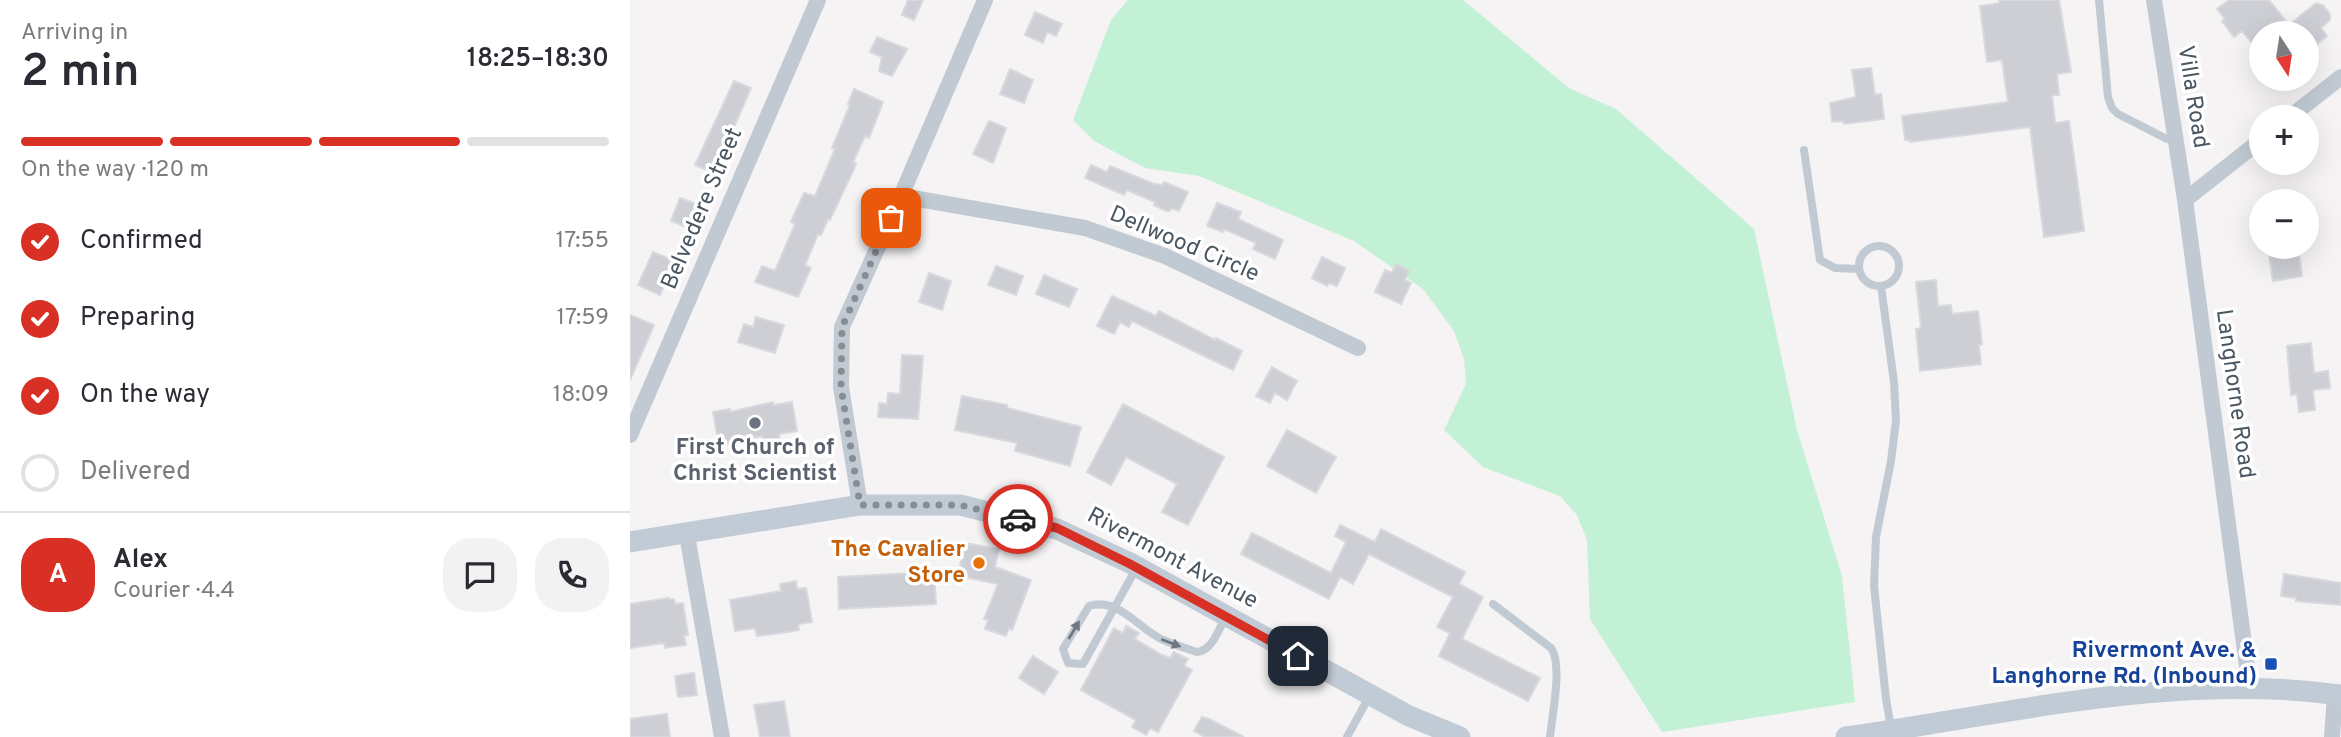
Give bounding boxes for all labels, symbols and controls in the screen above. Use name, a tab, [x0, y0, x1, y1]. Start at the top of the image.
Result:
text: Arriving in	[21, 19, 128, 48]
north arrow	[2249, 21, 2319, 91]
map controls	[2249, 21, 2319, 259]
text: 18:25–18:30	[467, 43, 609, 76]
text: 2 min	[21, 44, 140, 103]
street label: Villa Road	[2170, 44, 2214, 150]
button: +	[2249, 105, 2319, 175]
street label: Belvedere Street	[656, 124, 750, 294]
text: On the way · 120 m	[21, 156, 209, 185]
pin	[861, 188, 921, 248]
button: −	[2249, 189, 2319, 259]
icon: bag	[872, 199, 910, 237]
street label: Dellwood Circle	[1105, 200, 1263, 290]
icon: check	[21, 223, 59, 261]
text: Confirmed	[80, 225, 203, 258]
text: 17:55	[556, 227, 609, 256]
icon: check	[21, 300, 59, 338]
text: Preparing	[80, 302, 195, 335]
text: 17:59	[556, 304, 609, 333]
street label: Langhorne Road	[2208, 307, 2260, 481]
icon: check	[21, 377, 59, 415]
text: On the way	[80, 379, 210, 412]
text: 18:09	[553, 381, 609, 410]
marker: First Church of Christ Scientist	[747, 415, 763, 431]
place label: First Church of Christ Scientist	[673, 434, 837, 489]
text: Delivered	[80, 456, 191, 489]
courier	[983, 484, 1053, 554]
icon: car	[999, 500, 1037, 538]
street label: Rivermont Avenue	[1082, 502, 1262, 616]
place label: The Cavalier Store	[831, 536, 965, 591]
button: chat	[443, 538, 517, 612]
button: phone	[535, 538, 609, 612]
text: Alex	[113, 544, 168, 577]
marker: The Cavalier Store	[971, 555, 987, 571]
text: A	[49, 559, 67, 592]
text: Courier · 4.4	[113, 577, 235, 606]
one-way arrow	[1068, 620, 1081, 639]
pin	[1268, 626, 1328, 686]
icon: home	[1279, 637, 1317, 675]
place label: Rivermont Ave. & Langhorne Rd. (Inbound)	[1992, 637, 2257, 692]
one-way arrow	[1161, 638, 1182, 649]
marker: Rivermont Ave. & Langhorne Rd. (Inbound)	[2263, 656, 2279, 672]

